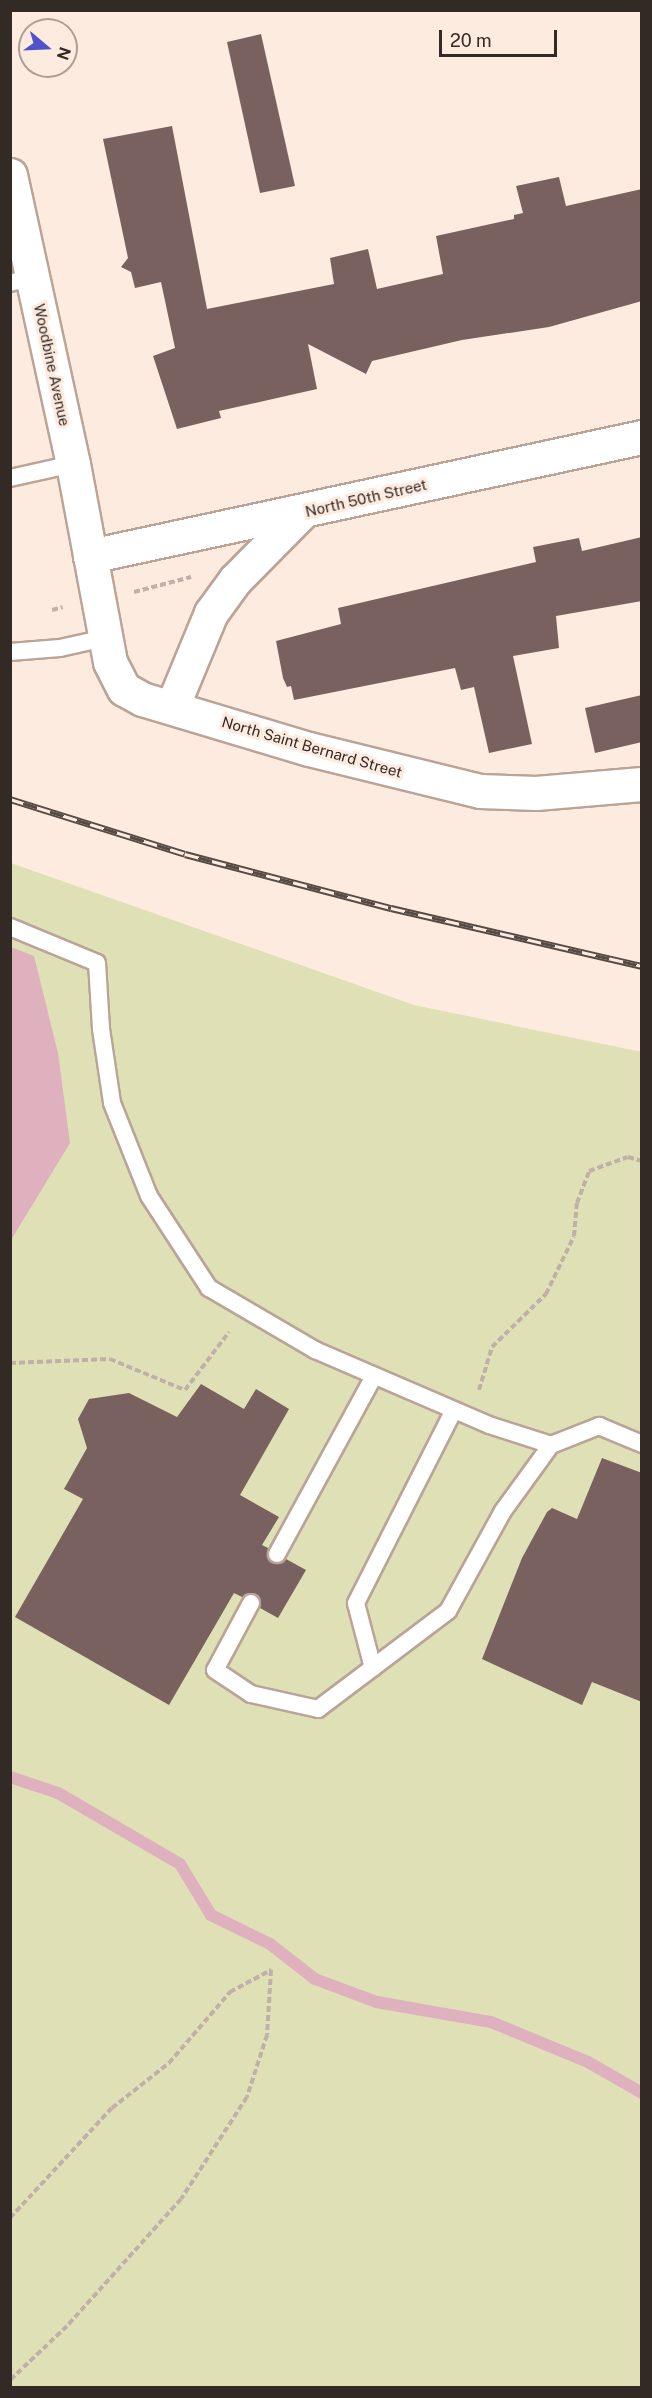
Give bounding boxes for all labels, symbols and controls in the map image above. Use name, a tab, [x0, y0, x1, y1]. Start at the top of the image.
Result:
north arrow	[18, 18, 78, 78]
scale bar	[442, 18, 560, 56]
text: 20 m	[450, 30, 492, 51]
text: N	[53, 44, 75, 62]
street label: Woodbine Avenue	[30, 302, 74, 428]
street label: North 50th Street	[303, 475, 429, 521]
street label: North Saint Bernard Street	[220, 713, 404, 781]

